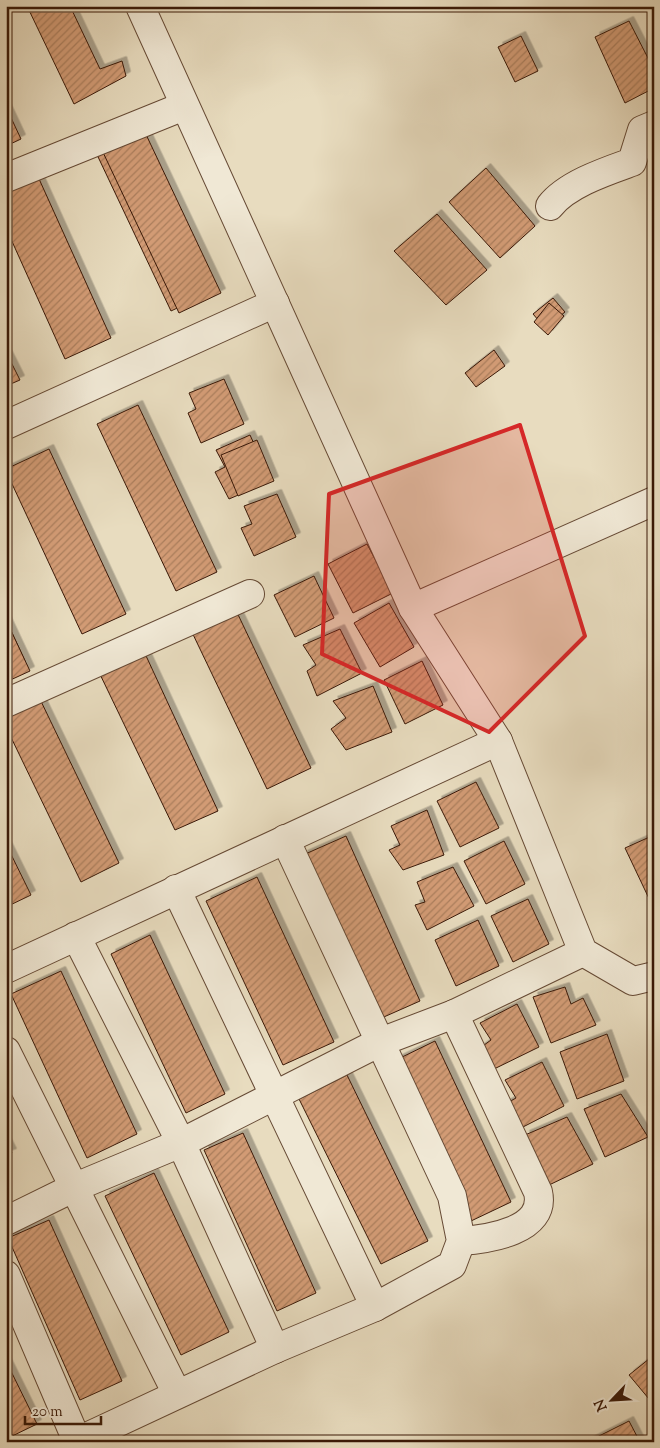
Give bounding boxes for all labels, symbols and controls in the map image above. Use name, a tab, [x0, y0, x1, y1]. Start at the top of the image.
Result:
north arrow	[588, 1376, 638, 1426]
scale bar	[25, 1393, 101, 1425]
text: N	[591, 1395, 613, 1414]
text: 20 m	[32, 1402, 63, 1423]

